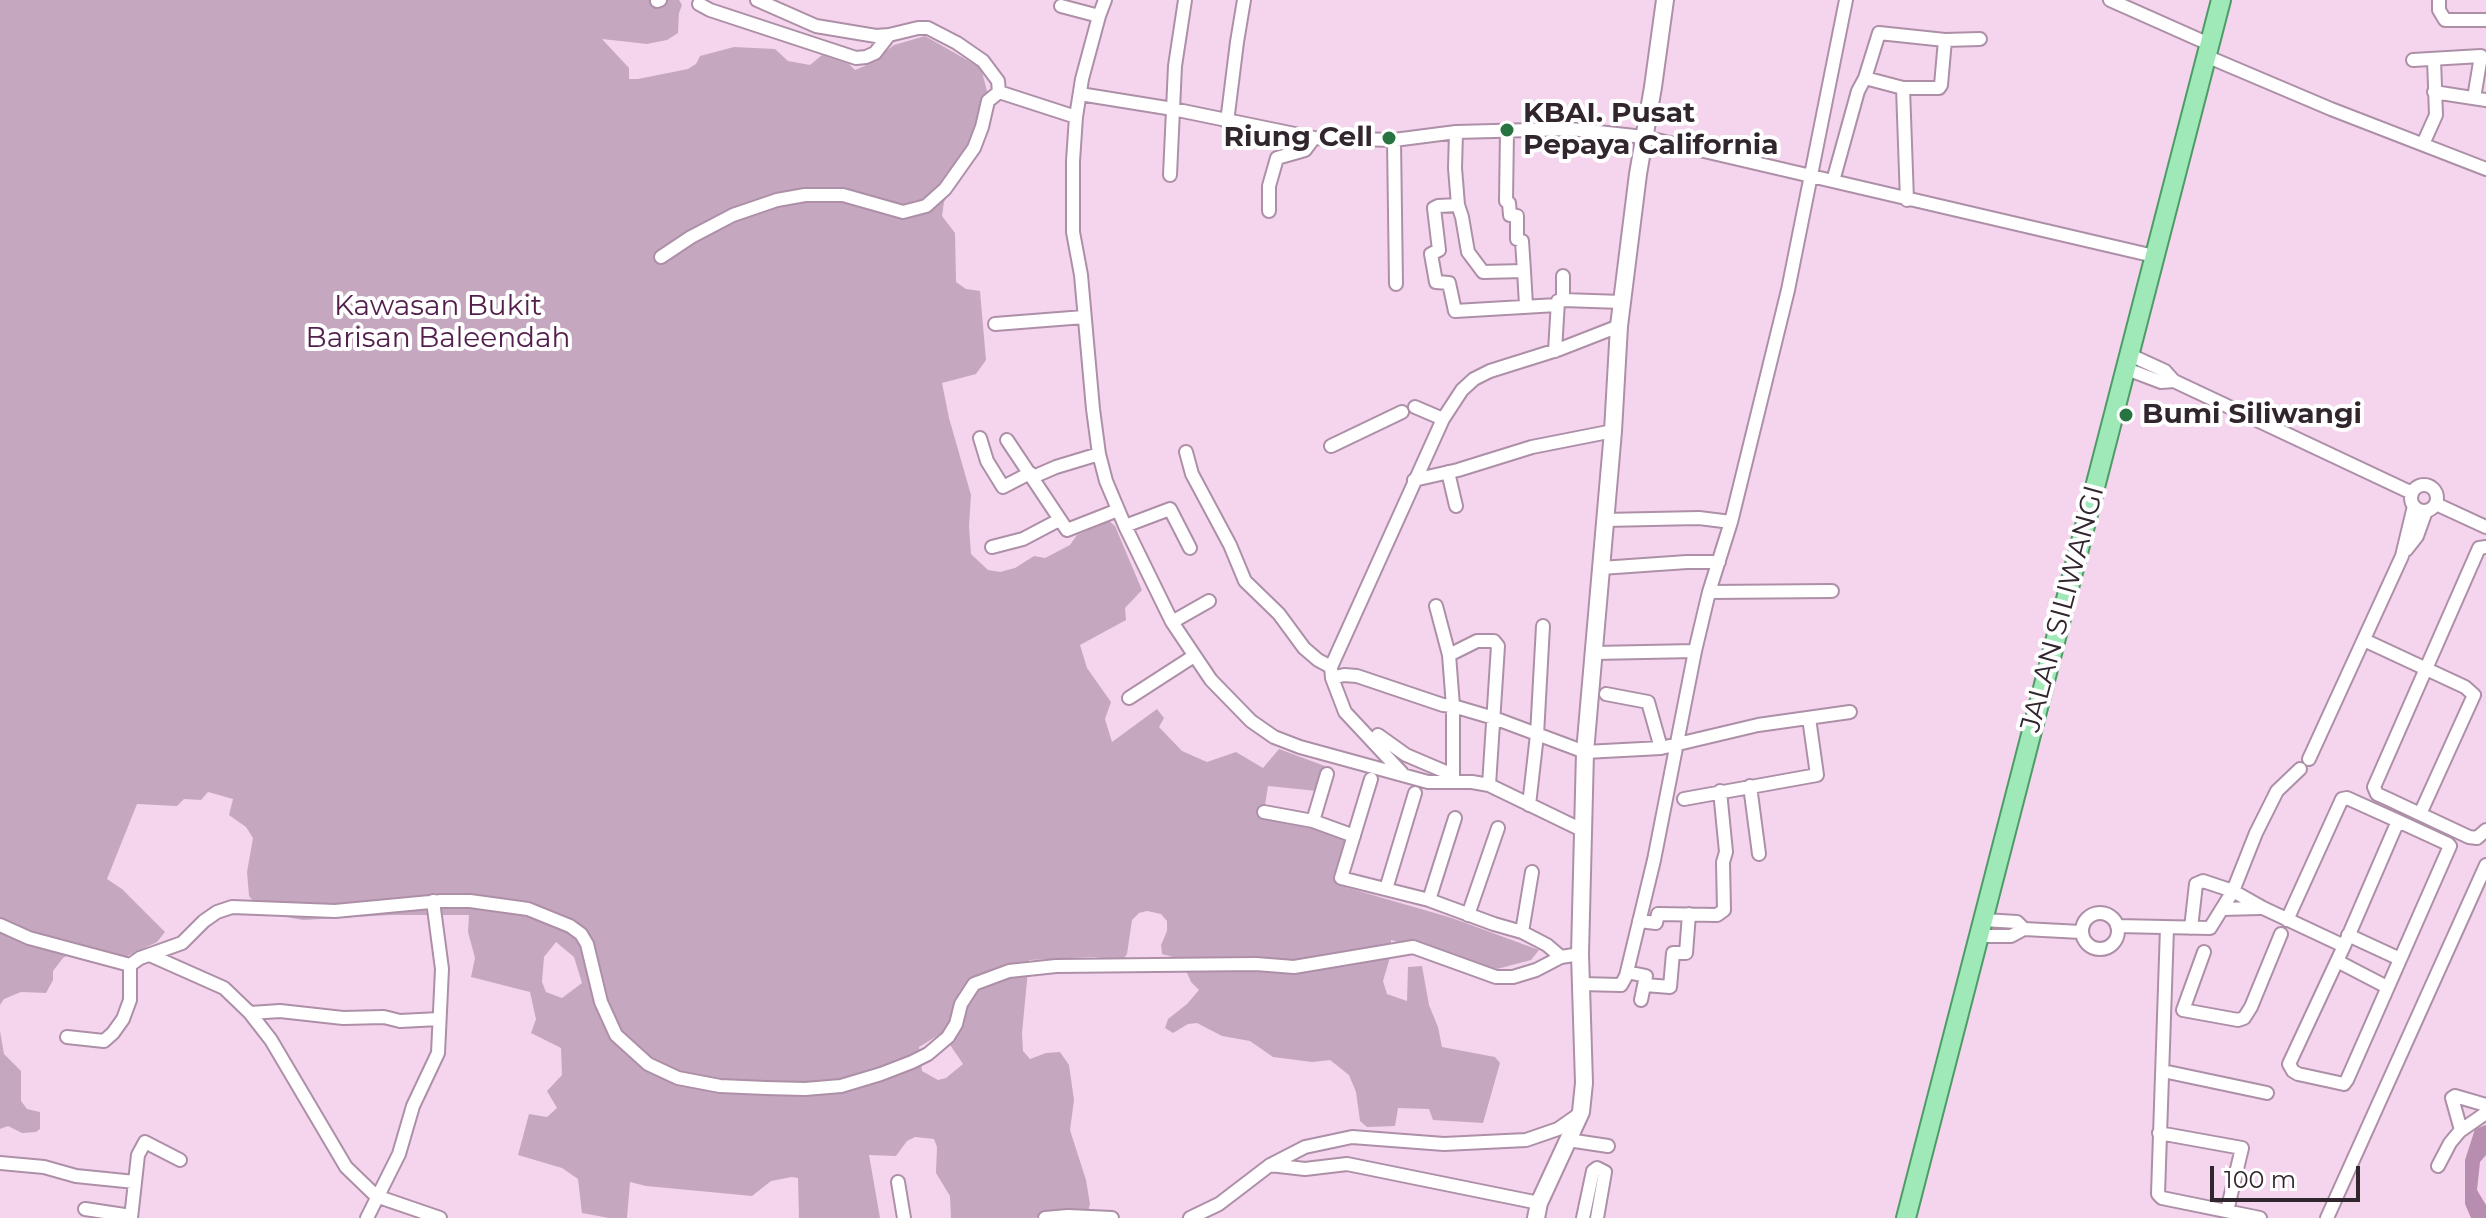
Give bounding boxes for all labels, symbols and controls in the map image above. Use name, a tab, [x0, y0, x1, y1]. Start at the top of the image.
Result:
place label: KBAI. Pusat Pepaya California	[1523, 97, 1779, 163]
place label: Riung Cell	[1223, 121, 1373, 155]
marker: KBAI. Pusat Pepaya California	[1498, 121, 1516, 139]
marker: Riung Cell	[1380, 129, 1398, 147]
park label: Kawasan Bukit Barisan Baleendah	[306, 290, 570, 356]
place label: Bumi Siliwangi	[2142, 398, 2362, 432]
marker: Bumi Siliwangi	[2117, 406, 2135, 424]
street label: JALAN SILIWANGI	[2014, 482, 2112, 736]
scale bar	[2214, 1150, 2364, 1200]
text: 100 m	[2224, 1165, 2296, 1194]

